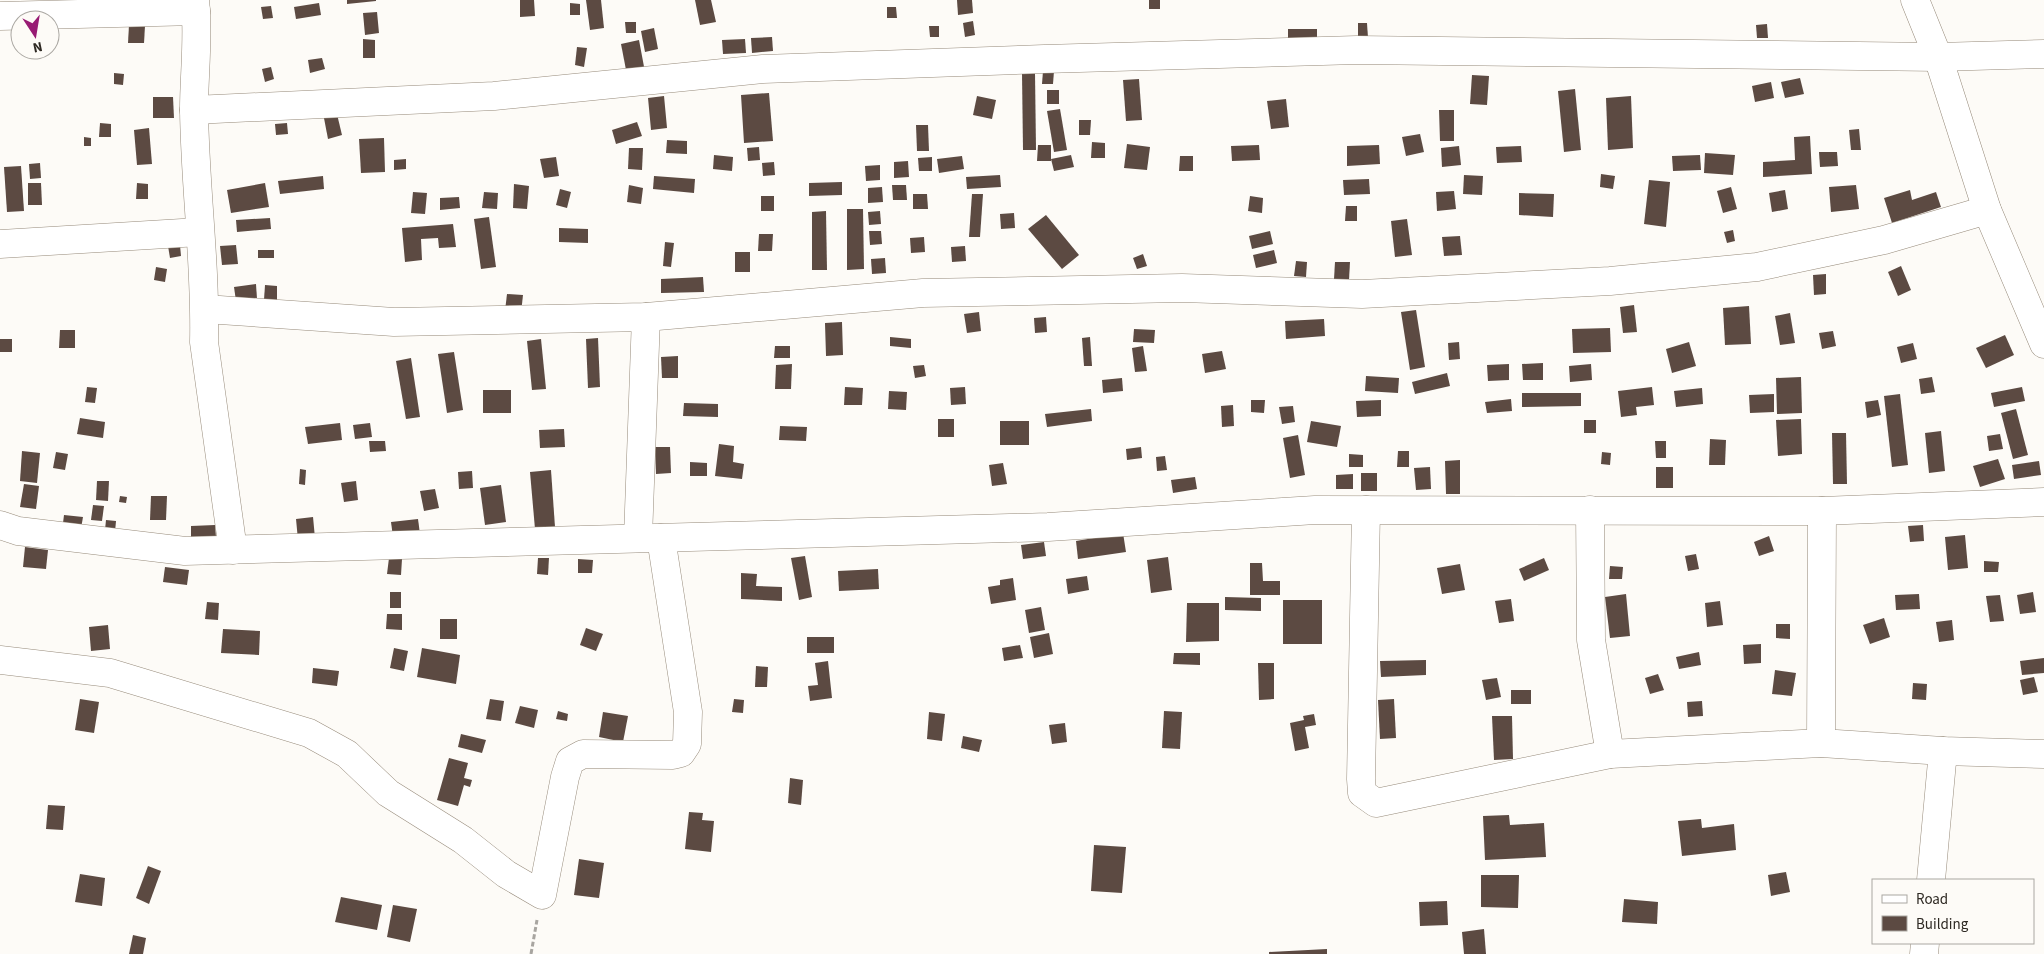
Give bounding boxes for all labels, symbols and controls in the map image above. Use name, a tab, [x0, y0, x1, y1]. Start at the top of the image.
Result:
north arrow	[10, 10, 60, 60]
text: N	[31, 36, 44, 57]
legend	[1872, 879, 2034, 944]
text: Road	[1916, 889, 1948, 910]
text: Building	[1916, 914, 1969, 935]

